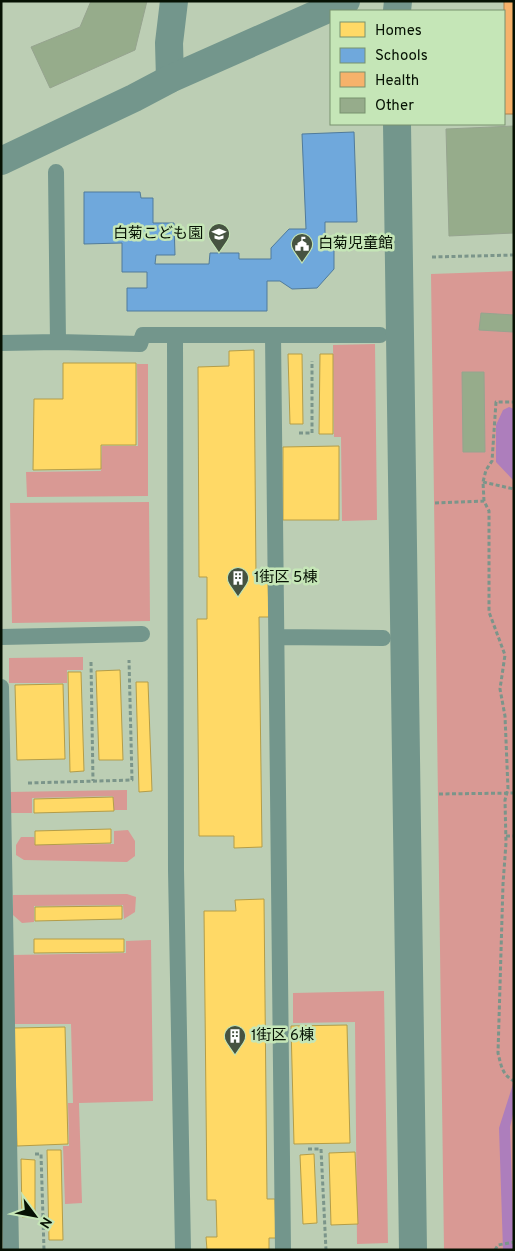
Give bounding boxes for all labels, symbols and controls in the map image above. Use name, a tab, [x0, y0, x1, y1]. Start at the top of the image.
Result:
legend	[330, 10, 505, 125]
text: Homes	[375, 22, 422, 41]
text: Schools	[375, 47, 428, 66]
text: Health	[375, 72, 419, 91]
text: Other	[375, 97, 414, 116]
school or university icon: 白菊こども園	[207, 222, 231, 253]
place label: 白菊こども園	[113, 225, 203, 244]
public building icon: 白菊児童館	[290, 232, 314, 263]
place label: 白菊児童館	[318, 235, 393, 254]
building icon: 1街区 5棟	[226, 566, 250, 597]
place label: 1街区 5棟	[254, 568, 317, 588]
building icon: 1街区 6棟	[223, 1024, 247, 1055]
place label: 1街区 6棟	[251, 1026, 314, 1046]
north arrow	[10, 1191, 60, 1241]
text: N	[35, 1213, 55, 1231]

